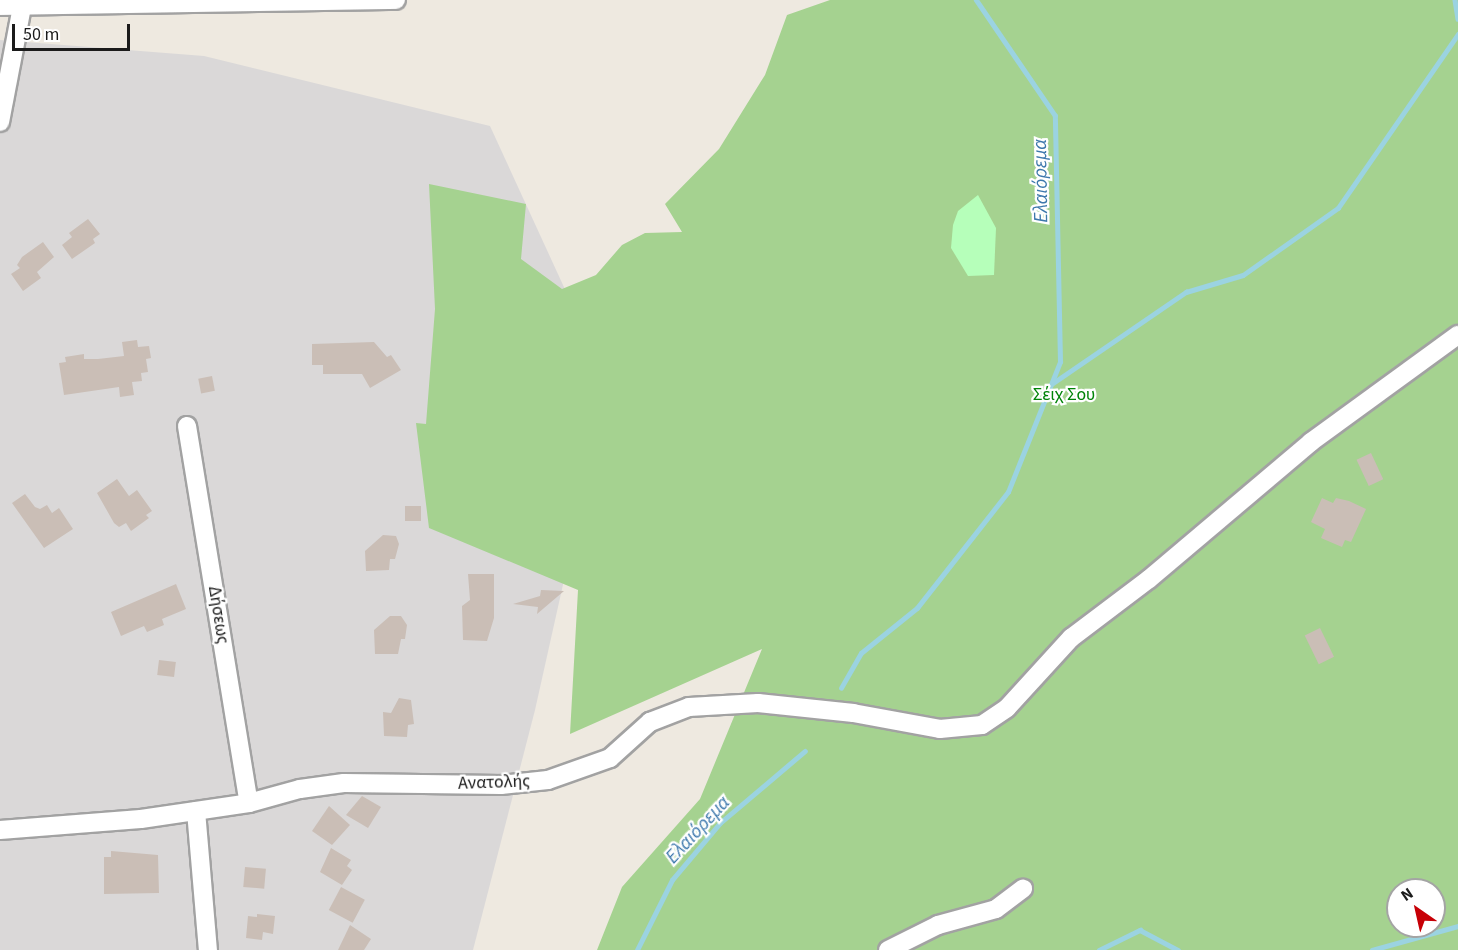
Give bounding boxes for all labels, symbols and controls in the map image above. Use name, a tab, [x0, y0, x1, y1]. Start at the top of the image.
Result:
scale bar	[15, 12, 134, 50]
text: 50 m	[23, 22, 59, 47]
water label: Ελαιόρεμα	[1028, 139, 1054, 223]
park label: Σέιχ Σου	[1033, 384, 1095, 406]
street label: Δήσεως	[203, 585, 233, 645]
street label: Ανατολής	[458, 771, 530, 795]
water label: Ελαιόρεμα	[661, 791, 735, 869]
north arrow	[1386, 878, 1446, 938]
text: N	[1396, 883, 1418, 907]

